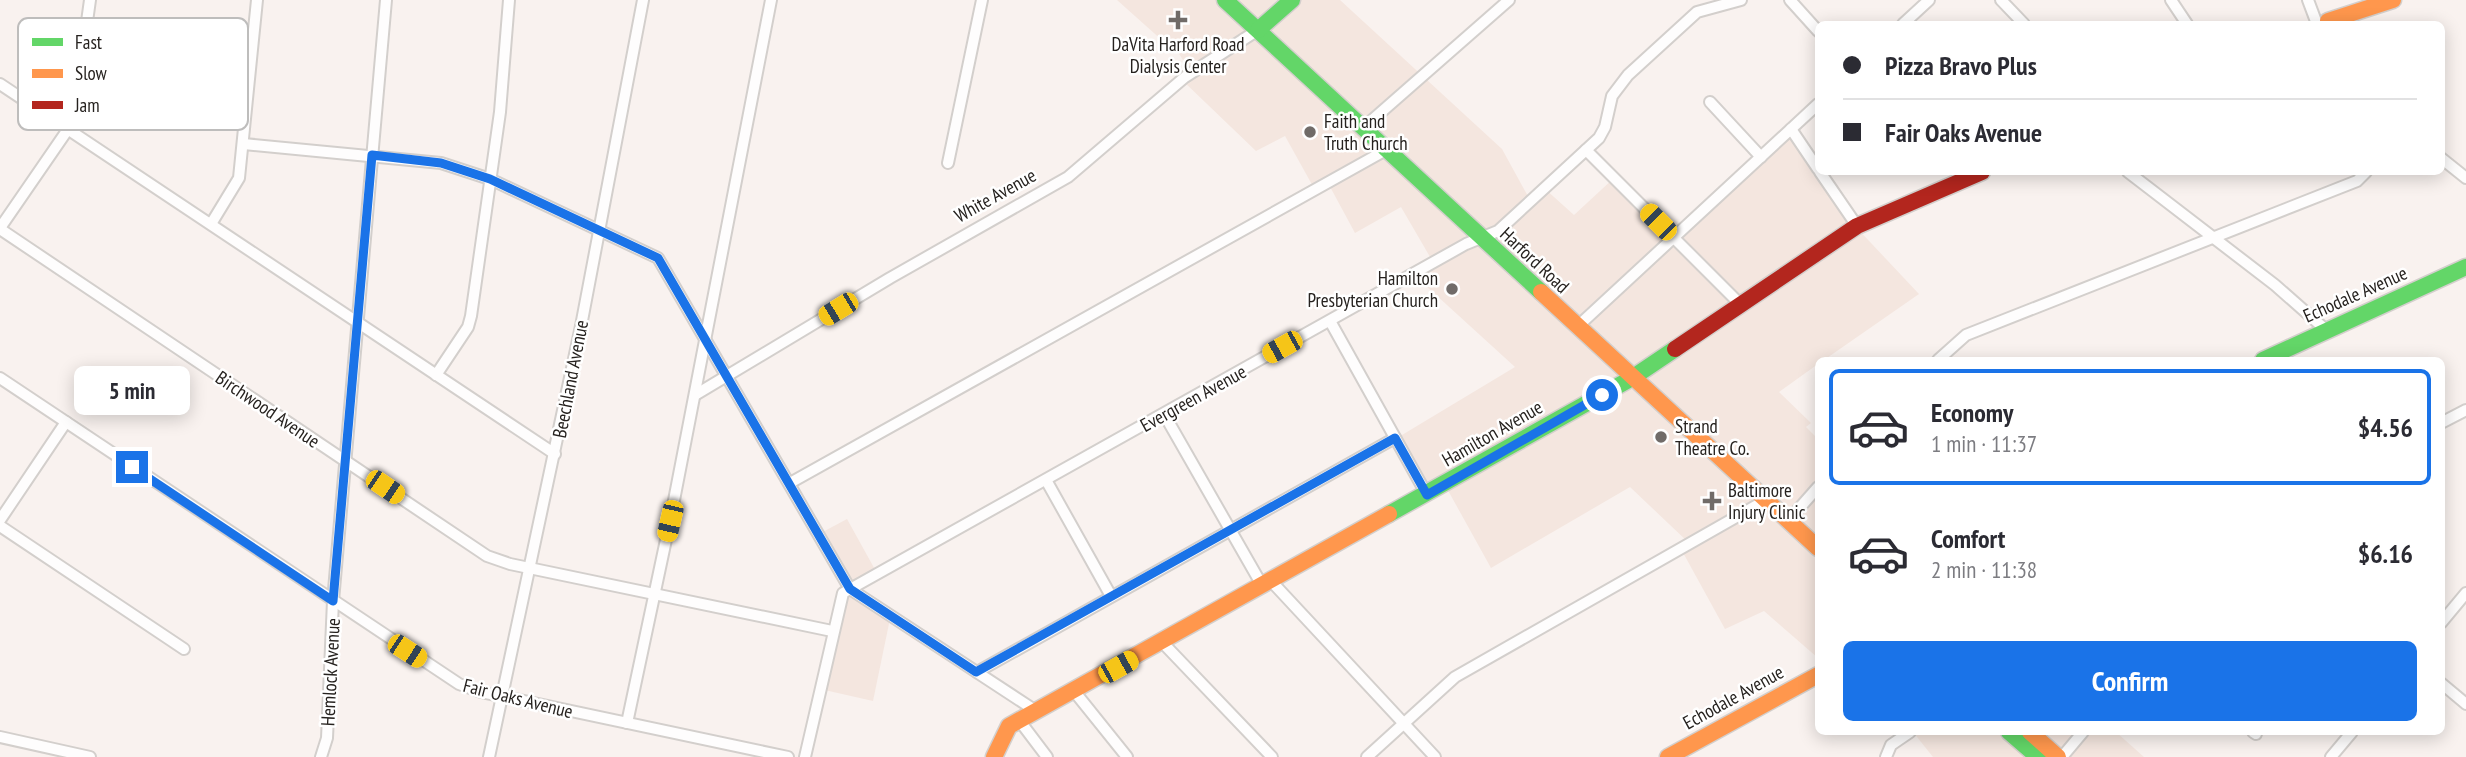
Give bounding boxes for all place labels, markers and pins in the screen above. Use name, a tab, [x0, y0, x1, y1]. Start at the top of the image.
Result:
marker: DaVita Harford Road Dialysis Center	[1168, 10, 1188, 30]
place label: DaVita Harford Road Dialysis Center	[1111, 32, 1245, 78]
place label: Faith and Truth Church	[1324, 109, 1408, 155]
marker: Faith and Truth Church	[1302, 124, 1318, 140]
place label: Hamilton Presbyterian Church	[1307, 266, 1438, 312]
marker: Hamilton Presbyterian Church	[1444, 281, 1460, 297]
place label: Strand Theatre Co.	[1675, 414, 1749, 460]
marker: Strand Theatre Co.	[1653, 429, 1669, 445]
place label: Baltimore Injury Clinic	[1728, 478, 1806, 524]
marker: Baltimore Injury Clinic	[1702, 491, 1722, 511]

